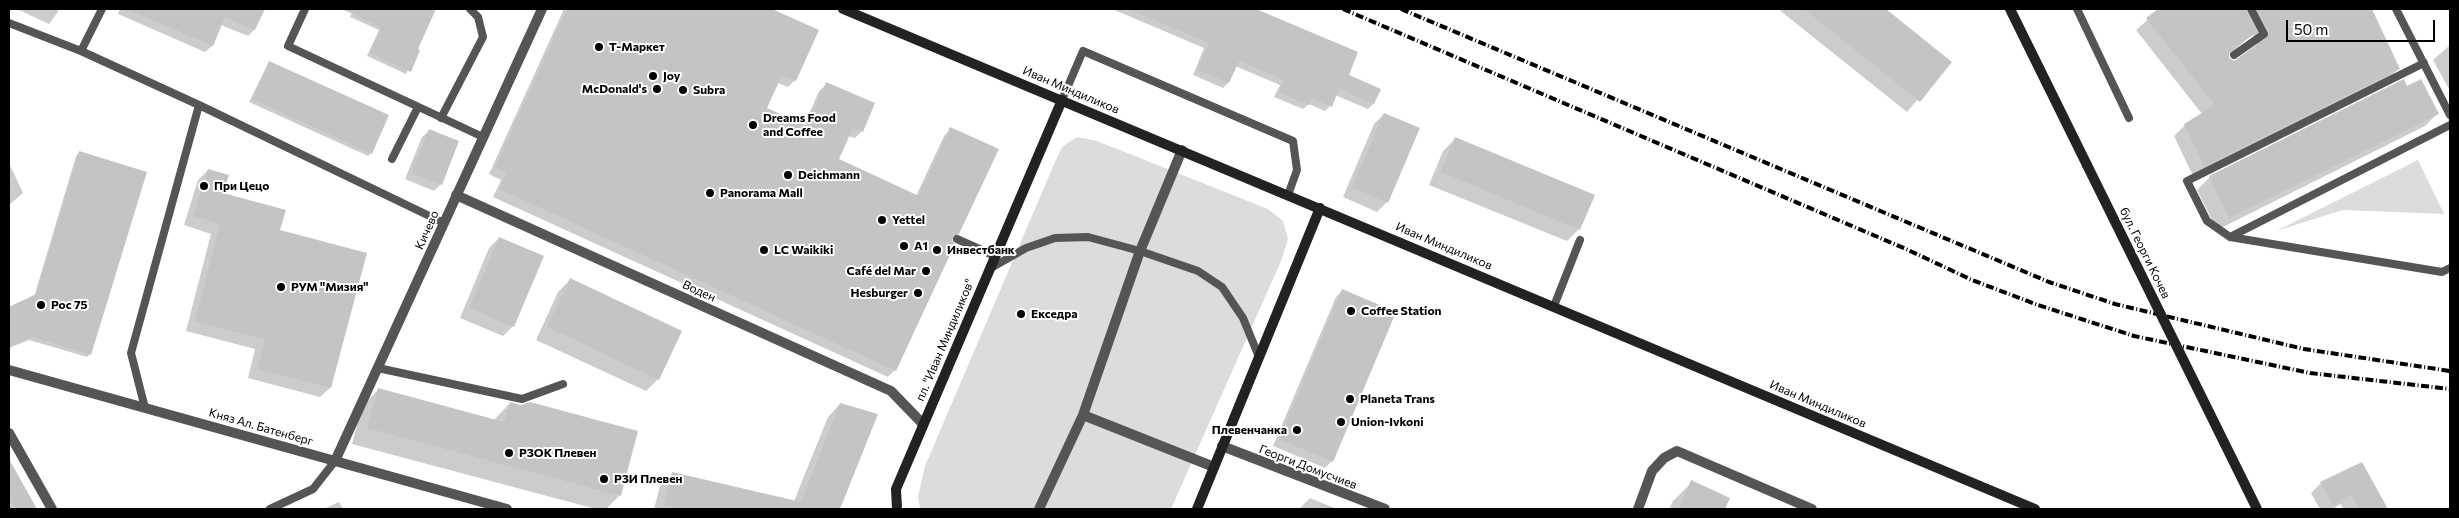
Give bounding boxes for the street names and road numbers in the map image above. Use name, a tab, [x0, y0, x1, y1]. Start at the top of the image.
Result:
street label: Иван Миндиликов	[1021, 63, 1121, 117]
street label: бул. Георги Кочев	[2117, 205, 2173, 301]
street label: Кичево	[412, 208, 442, 252]
street label: Иван Миндиликов	[1394, 219, 1494, 273]
street label: Воден	[680, 277, 718, 305]
street label: пл. "Иван Миндиликов"	[913, 277, 977, 403]
street label: Иван Миндиликов	[1768, 377, 1868, 431]
street label: Княз Ал. Батенберг	[207, 405, 315, 449]
street label: Георги Домусчиев	[1257, 442, 1359, 492]

